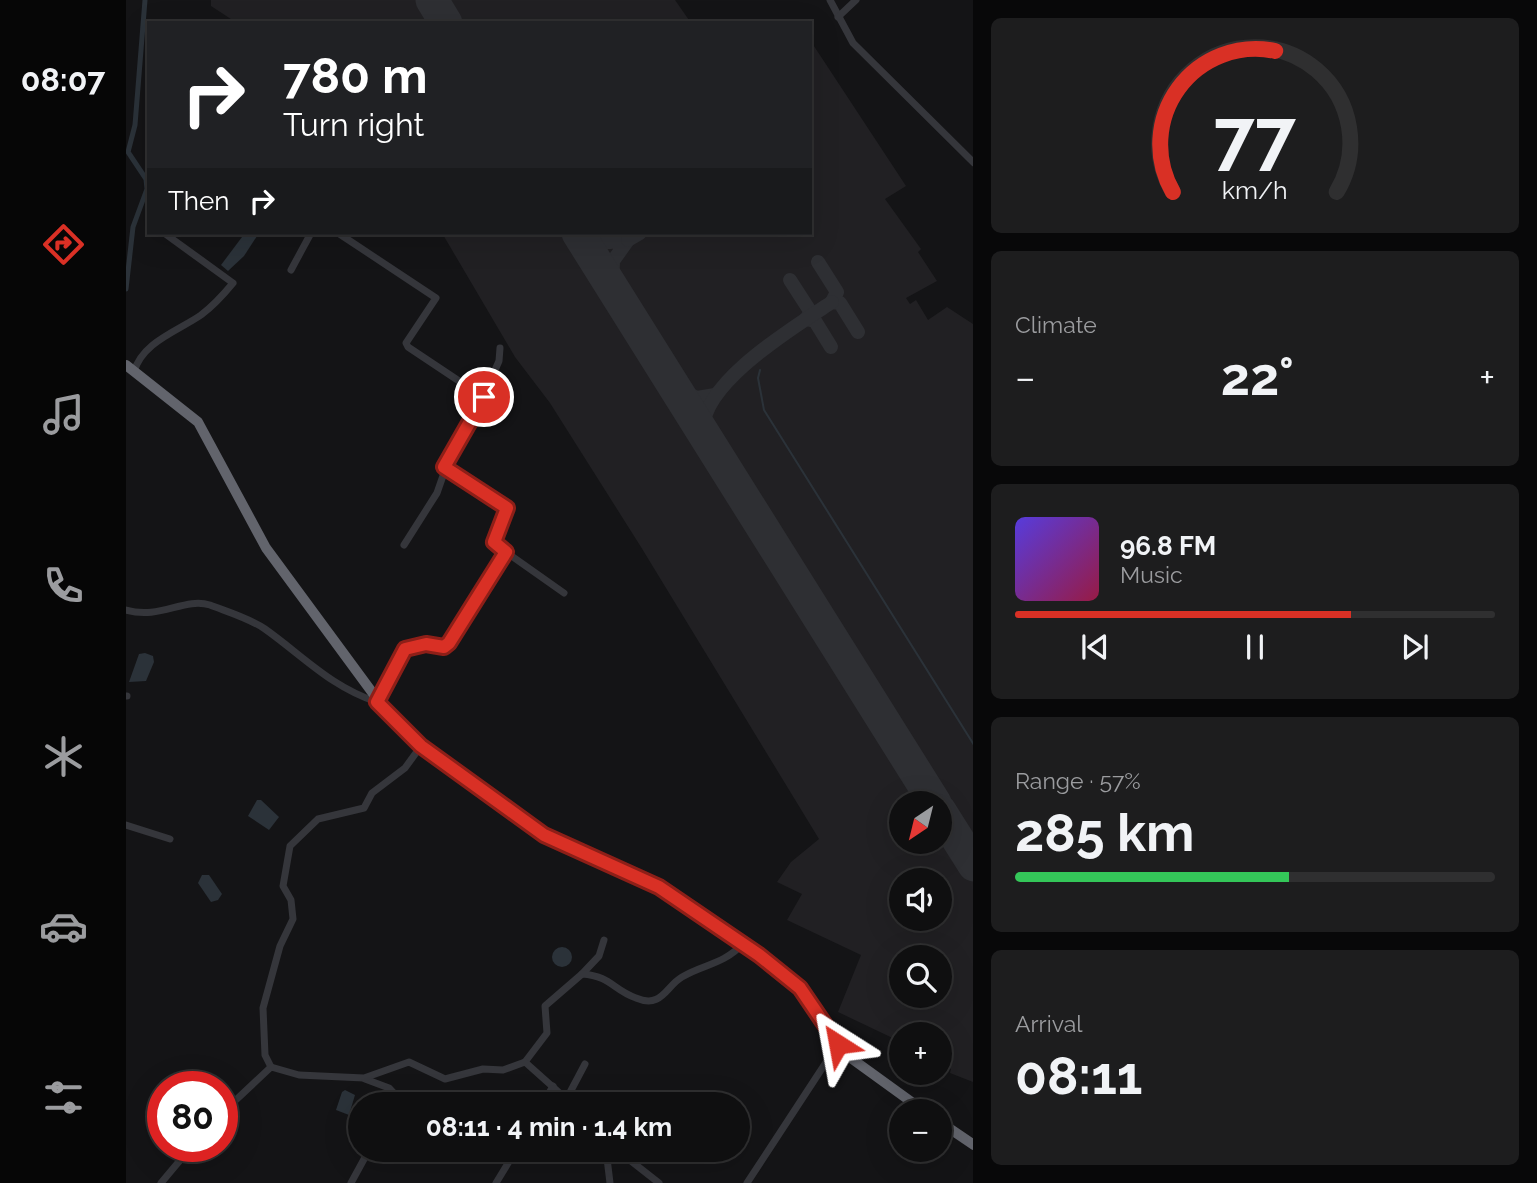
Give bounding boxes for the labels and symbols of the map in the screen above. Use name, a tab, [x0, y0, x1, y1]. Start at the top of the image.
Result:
pin	[454, 367, 514, 427]
north arrow	[889, 791, 952, 854]
position arrow	[801, 1007, 875, 1081]
speed limit sign: 80	[147, 1071, 238, 1162]

